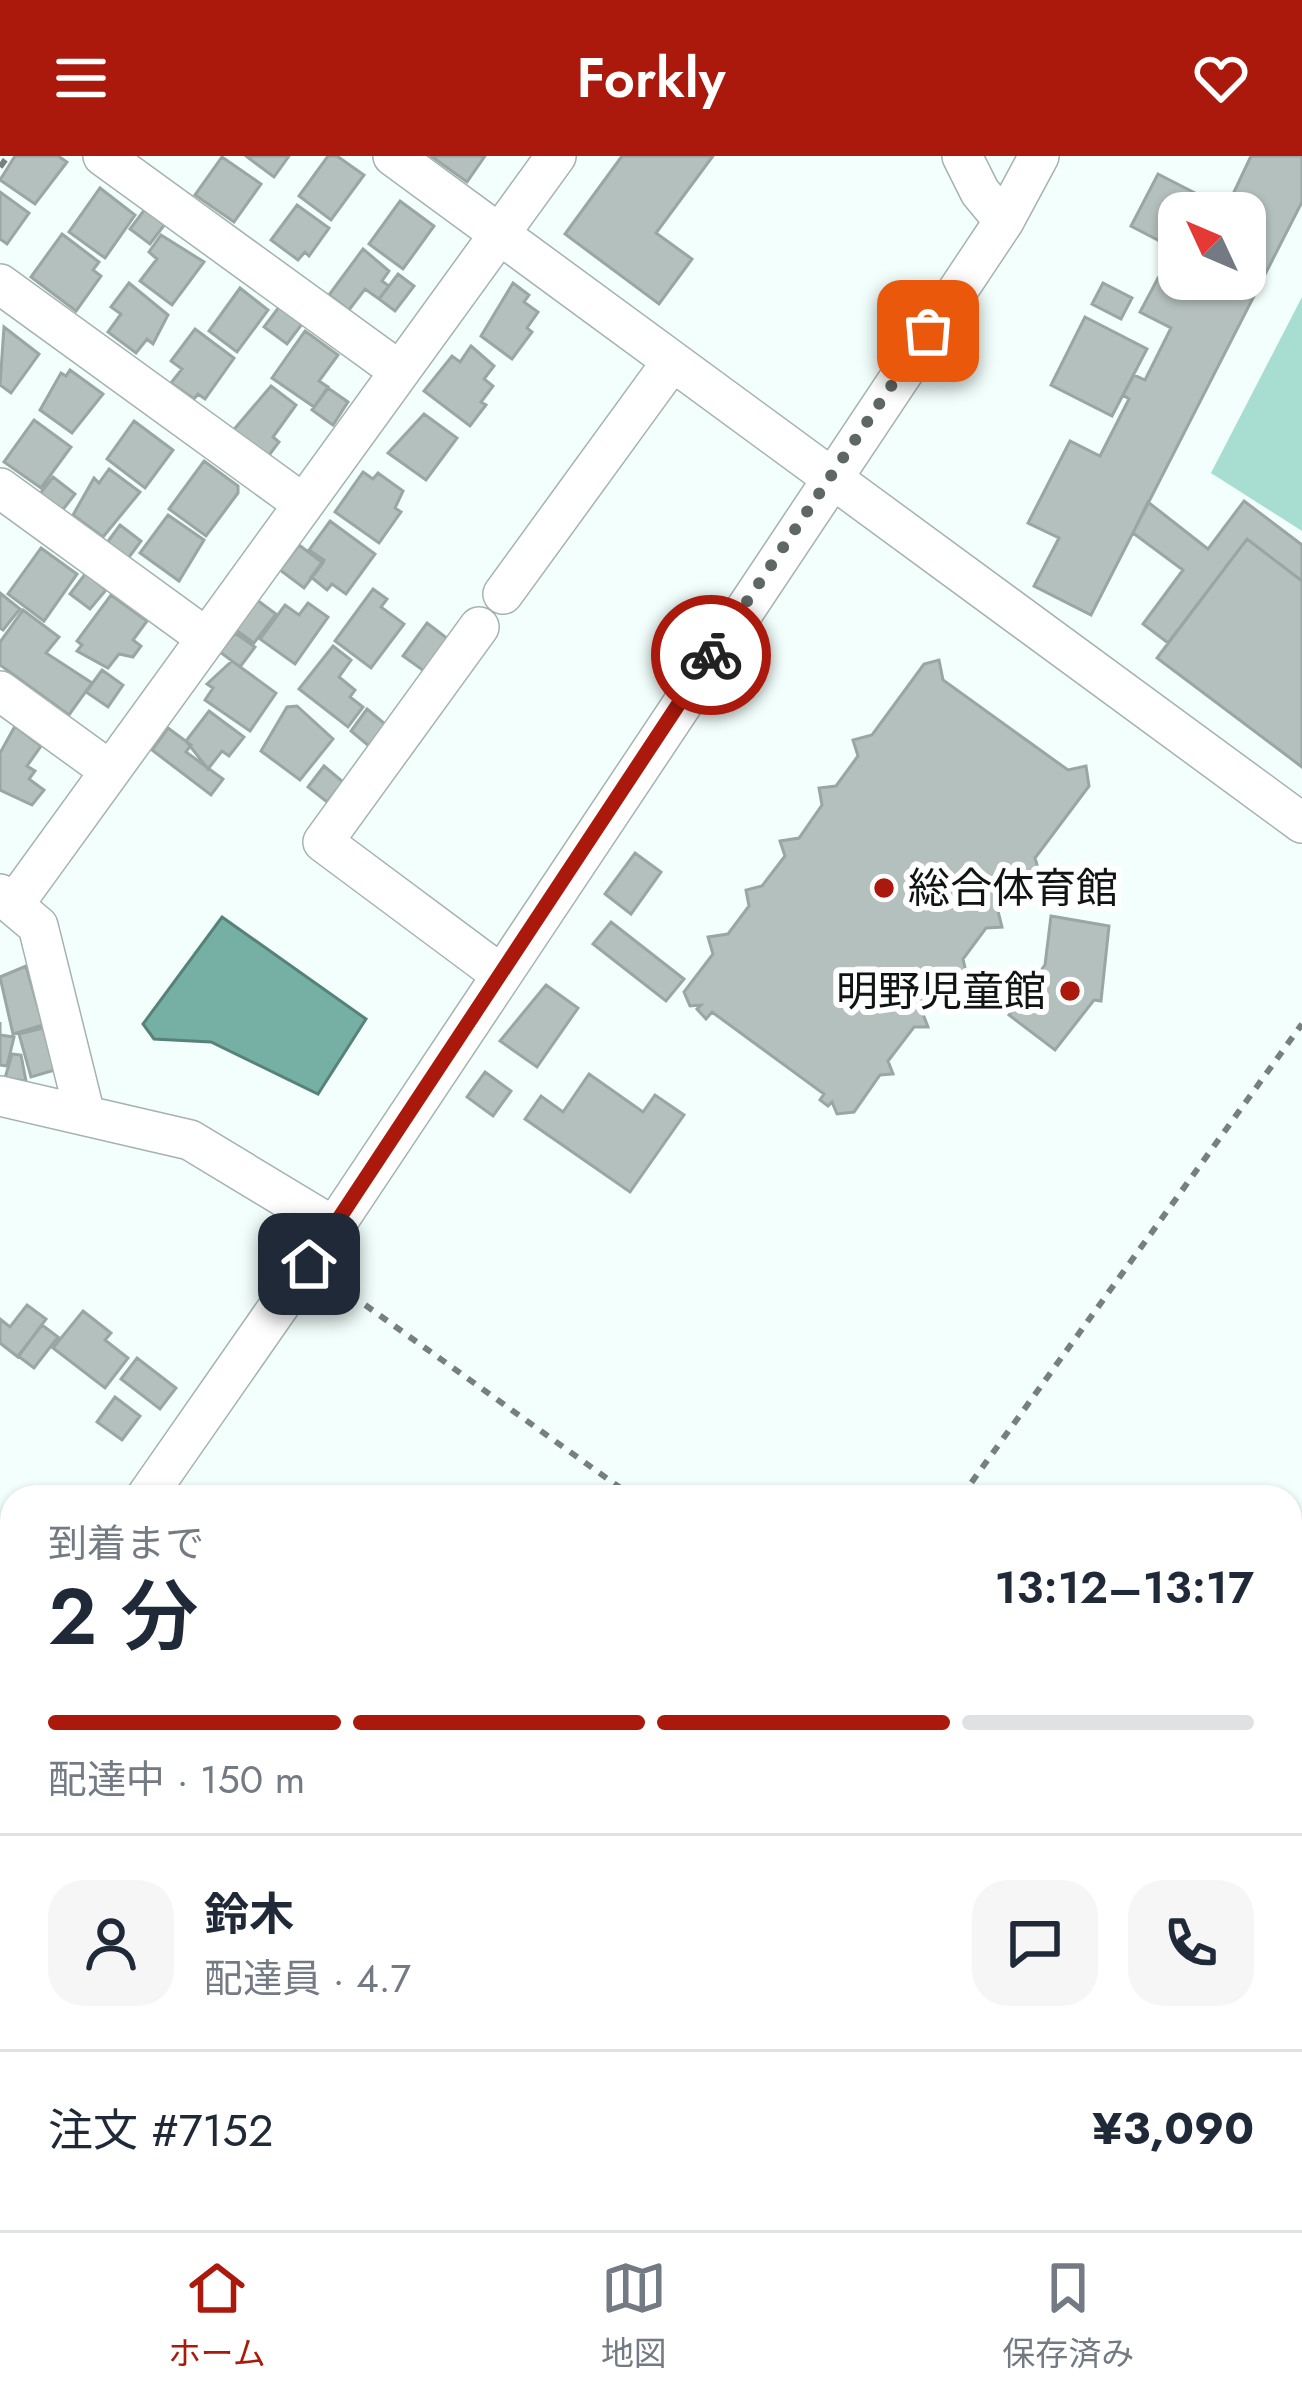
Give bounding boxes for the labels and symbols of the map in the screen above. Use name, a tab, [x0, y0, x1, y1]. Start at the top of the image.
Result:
north arrow	[1158, 192, 1266, 300]
pin	[877, 280, 979, 382]
courier	[651, 595, 771, 715]
place label: 総合体育館	[908, 858, 1118, 919]
marker: 総合体育館	[871, 875, 897, 901]
place label: 明野児童館	[836, 961, 1046, 1022]
marker: 明野児童館	[1057, 978, 1083, 1004]
pin	[258, 1213, 360, 1315]

